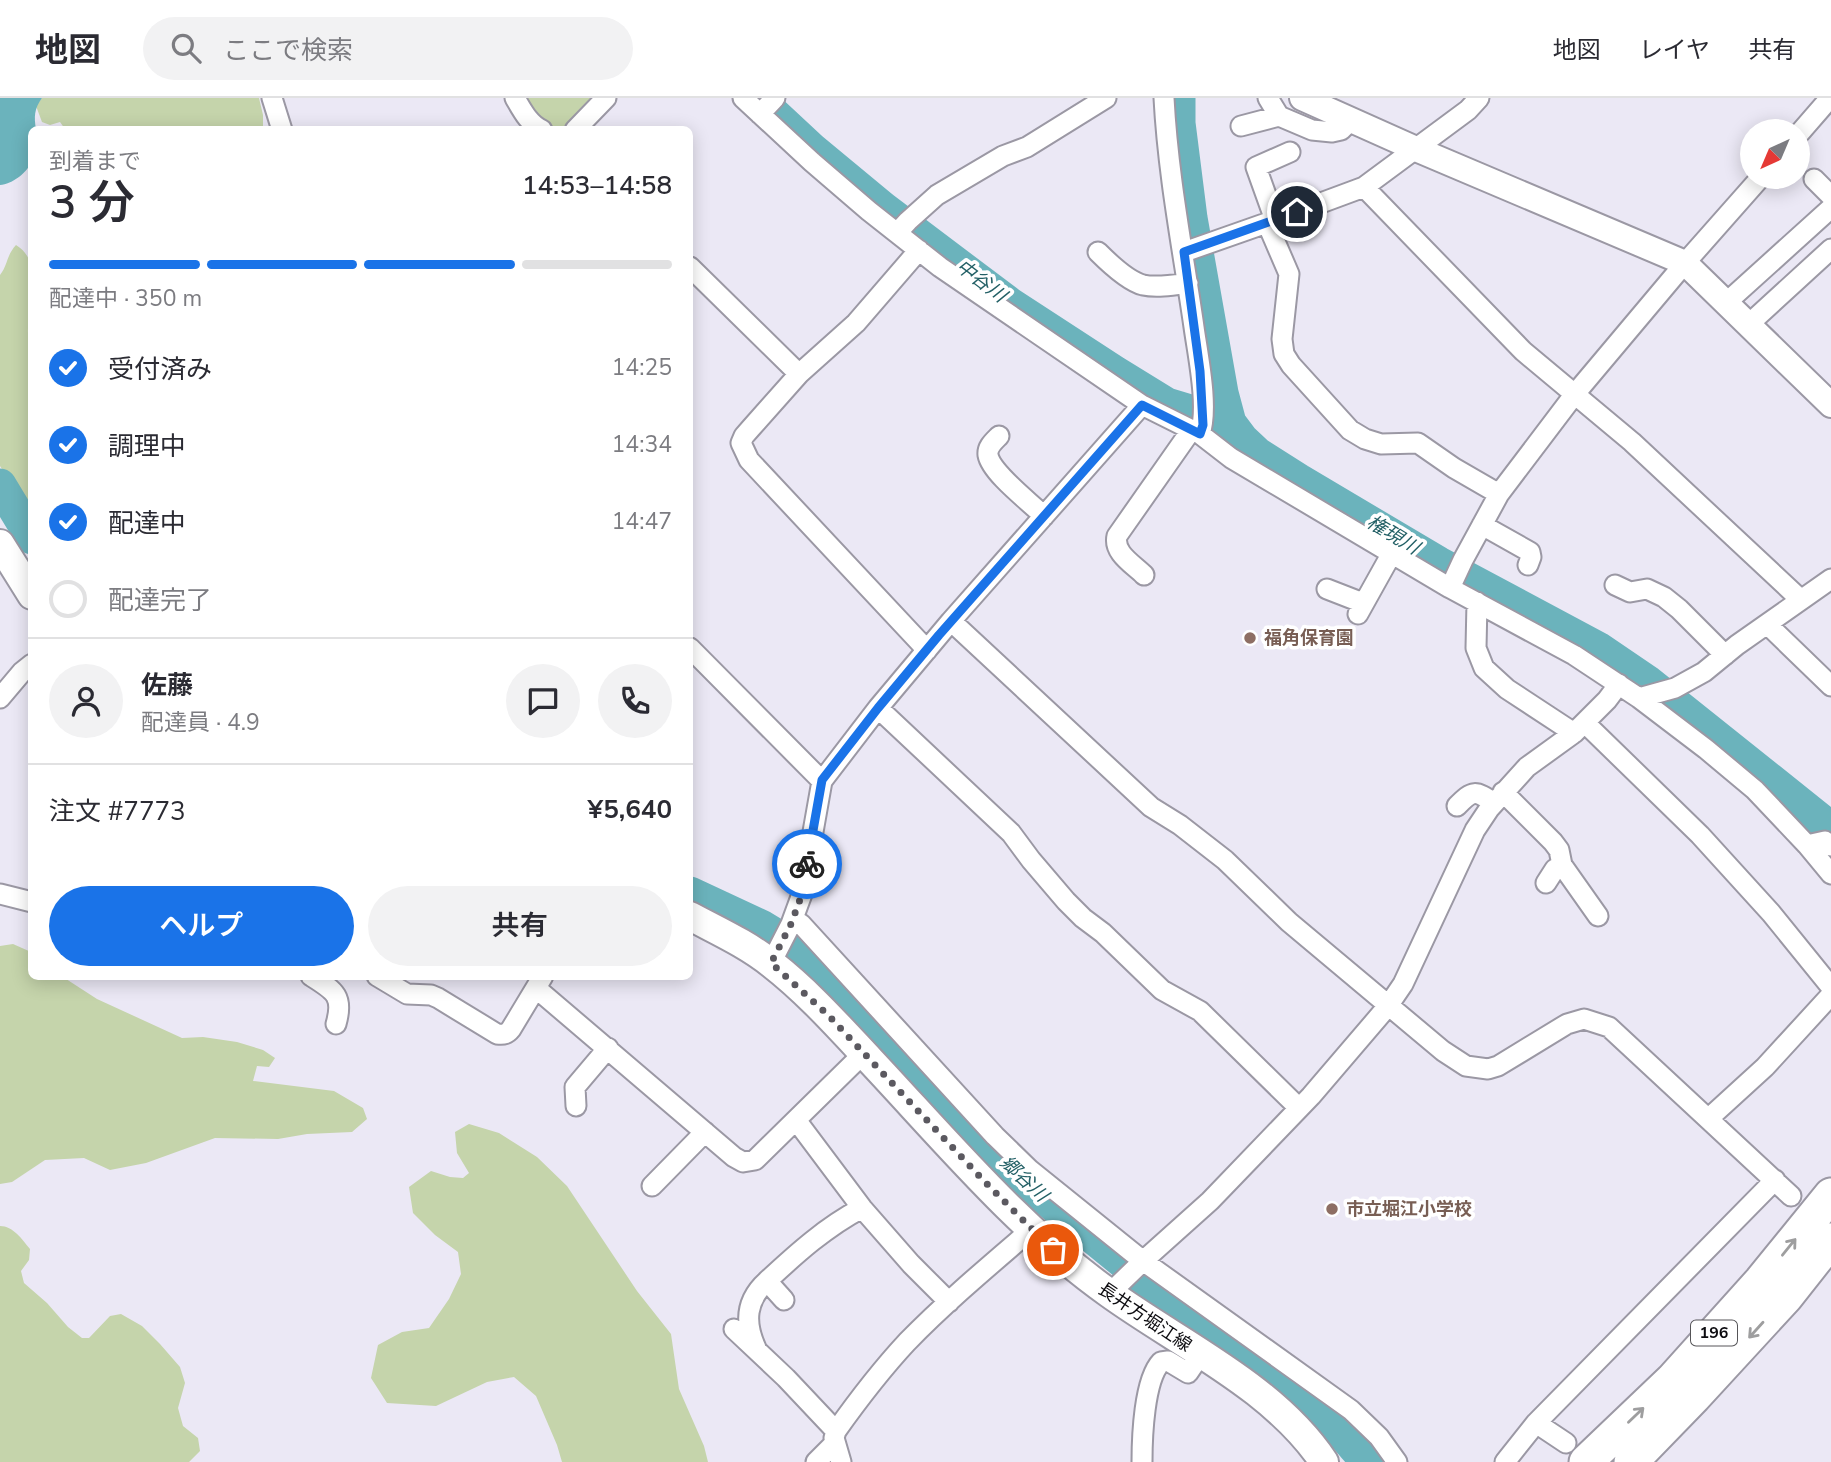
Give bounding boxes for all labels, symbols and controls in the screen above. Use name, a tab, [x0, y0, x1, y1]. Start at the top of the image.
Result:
search box	[143, 17, 633, 80]
text: 地図	[35, 28, 101, 73]
icon: search	[167, 29, 205, 67]
text: ここで検索	[223, 33, 353, 68]
text: 地図	[1553, 34, 1601, 66]
text: レイヤ	[1639, 34, 1710, 66]
text: 共有	[1748, 34, 1796, 66]
north arrow	[1740, 119, 1810, 189]
map controls	[1740, 119, 1810, 189]
text: 到着まで	[49, 146, 141, 177]
text: 14:53–14:58	[522, 168, 672, 203]
text: 3 分	[49, 171, 135, 234]
pin	[1267, 182, 1327, 242]
icon: home	[1278, 193, 1316, 231]
water label: 中谷川	[950, 253, 1013, 310]
text: 配達中 · 350 m	[49, 283, 202, 314]
icon: check	[49, 349, 87, 387]
text: 受付済み	[108, 352, 212, 387]
text: 14:25	[612, 352, 672, 383]
icon: check	[49, 426, 87, 464]
text: 調理中	[108, 429, 186, 464]
text: 14:34	[612, 429, 672, 460]
icon: check	[49, 503, 87, 541]
text: 配達中	[108, 506, 186, 541]
text: 14:47	[612, 506, 672, 537]
water label: 権現川	[1362, 509, 1426, 562]
text: 配達完了	[108, 583, 212, 618]
place label: 福角保育園	[1264, 626, 1354, 650]
marker: 福角保育園	[1242, 630, 1258, 646]
button: person	[49, 664, 123, 738]
button: chat	[506, 664, 580, 738]
button: phone	[598, 664, 672, 738]
text: 佐藤	[141, 668, 193, 703]
text: 配達員 · 4.9	[141, 707, 260, 738]
text: ¥5,640	[588, 792, 672, 827]
text: 注文 #7773	[49, 794, 186, 829]
courier	[772, 829, 842, 899]
icon: bike	[788, 845, 826, 883]
button: ヘルプ	[49, 886, 354, 966]
button: 共有	[368, 886, 672, 966]
water label: 郷谷川	[994, 1150, 1055, 1209]
place label: 市立堀江小学校	[1346, 1197, 1472, 1221]
marker: 市立堀江小学校	[1324, 1201, 1340, 1217]
pin	[1023, 1220, 1083, 1280]
icon: bag	[1034, 1231, 1072, 1269]
one-way arrow	[1781, 1238, 1797, 1256]
street label: 長井方堀江線	[1094, 1277, 1196, 1357]
road number: 196	[1691, 1320, 1737, 1345]
one-way arrow	[1748, 1321, 1764, 1339]
one-way arrow	[1627, 1406, 1644, 1423]

